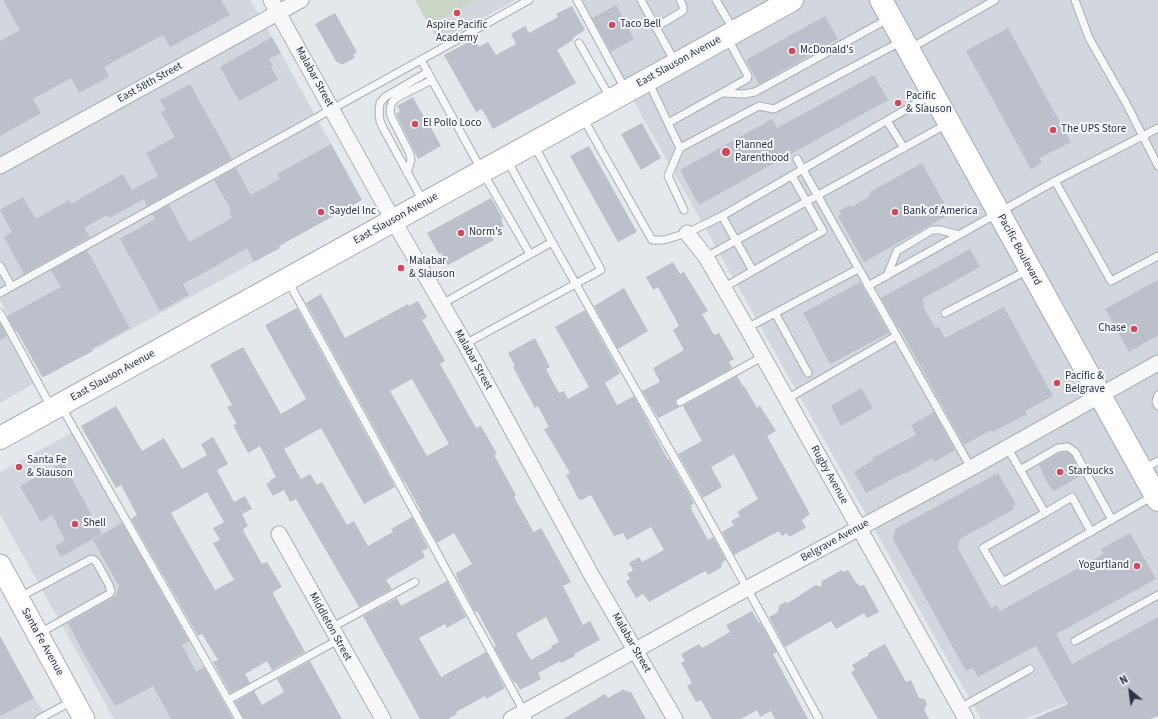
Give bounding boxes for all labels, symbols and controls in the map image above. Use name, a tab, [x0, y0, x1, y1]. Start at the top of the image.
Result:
marker: Aspire Pacific Academy	[452, 8, 462, 18]
place label: Taco Bell	[620, 18, 661, 32]
place label: Aspire Pacific Academy	[427, 19, 487, 45]
marker: Taco Bell	[607, 20, 617, 30]
street label: East Slauson Avenue	[634, 33, 724, 91]
place label: McDonald's	[800, 44, 853, 58]
street label: Malabar Street	[292, 45, 336, 109]
marker: McDonald's	[787, 46, 797, 56]
street label: East 58th Street	[115, 60, 185, 106]
place label: Pacific & Slauson	[906, 90, 952, 116]
marker: Pacific & Slauson	[893, 98, 903, 108]
place label: El Pollo Loco	[423, 117, 481, 131]
marker: El Pollo Loco	[410, 119, 420, 129]
place label: The UPS Store	[1061, 123, 1126, 137]
marker: The UPS Store	[1048, 125, 1058, 135]
place label: Planned Parenthood	[735, 139, 789, 165]
marker: Planned Parenthood	[720, 146, 732, 158]
street label: East Slauson Avenue	[351, 190, 441, 248]
place label: Saydel Inc	[329, 205, 376, 219]
place label: Bank of America	[903, 205, 978, 219]
marker: Saydel Inc	[316, 207, 326, 217]
marker: Bank of America	[890, 207, 900, 217]
street label: Pacific Boulevard	[994, 212, 1044, 288]
place label: Norm's	[469, 226, 502, 240]
marker: Norm's	[456, 228, 466, 238]
place label: Malabar & Slauson	[409, 255, 455, 281]
marker: Malabar & Slauson	[396, 263, 406, 273]
place label: Chase	[1098, 322, 1126, 336]
marker: Chase	[1129, 324, 1139, 334]
street label: Malabar Street	[451, 328, 495, 392]
street label: East Slauson Avenue	[68, 347, 158, 405]
place label: Pacific & Belgrave	[1065, 370, 1105, 396]
marker: Pacific & Belgrave	[1052, 378, 1062, 388]
street label: Rugby Avenue	[807, 443, 851, 507]
place label: Santa Fe & Slauson	[27, 454, 73, 480]
marker: Santa Fe & Slauson	[14, 462, 24, 472]
place label: Starbucks	[1068, 465, 1114, 479]
marker: Starbucks	[1055, 467, 1065, 477]
place label: Shell	[83, 517, 106, 531]
street label: Belgrave Avenue	[799, 517, 871, 565]
marker: Shell	[70, 519, 80, 529]
place label: Yogurtland	[1079, 559, 1129, 573]
marker: Yogurtland	[1132, 561, 1142, 571]
street label: Middleton Street	[306, 590, 354, 664]
street label: Santa Fe Avenue	[18, 606, 66, 678]
street label: Malabar Street	[609, 611, 653, 675]
north arrow	[1110, 671, 1150, 711]
text: N	[1117, 672, 1131, 688]

